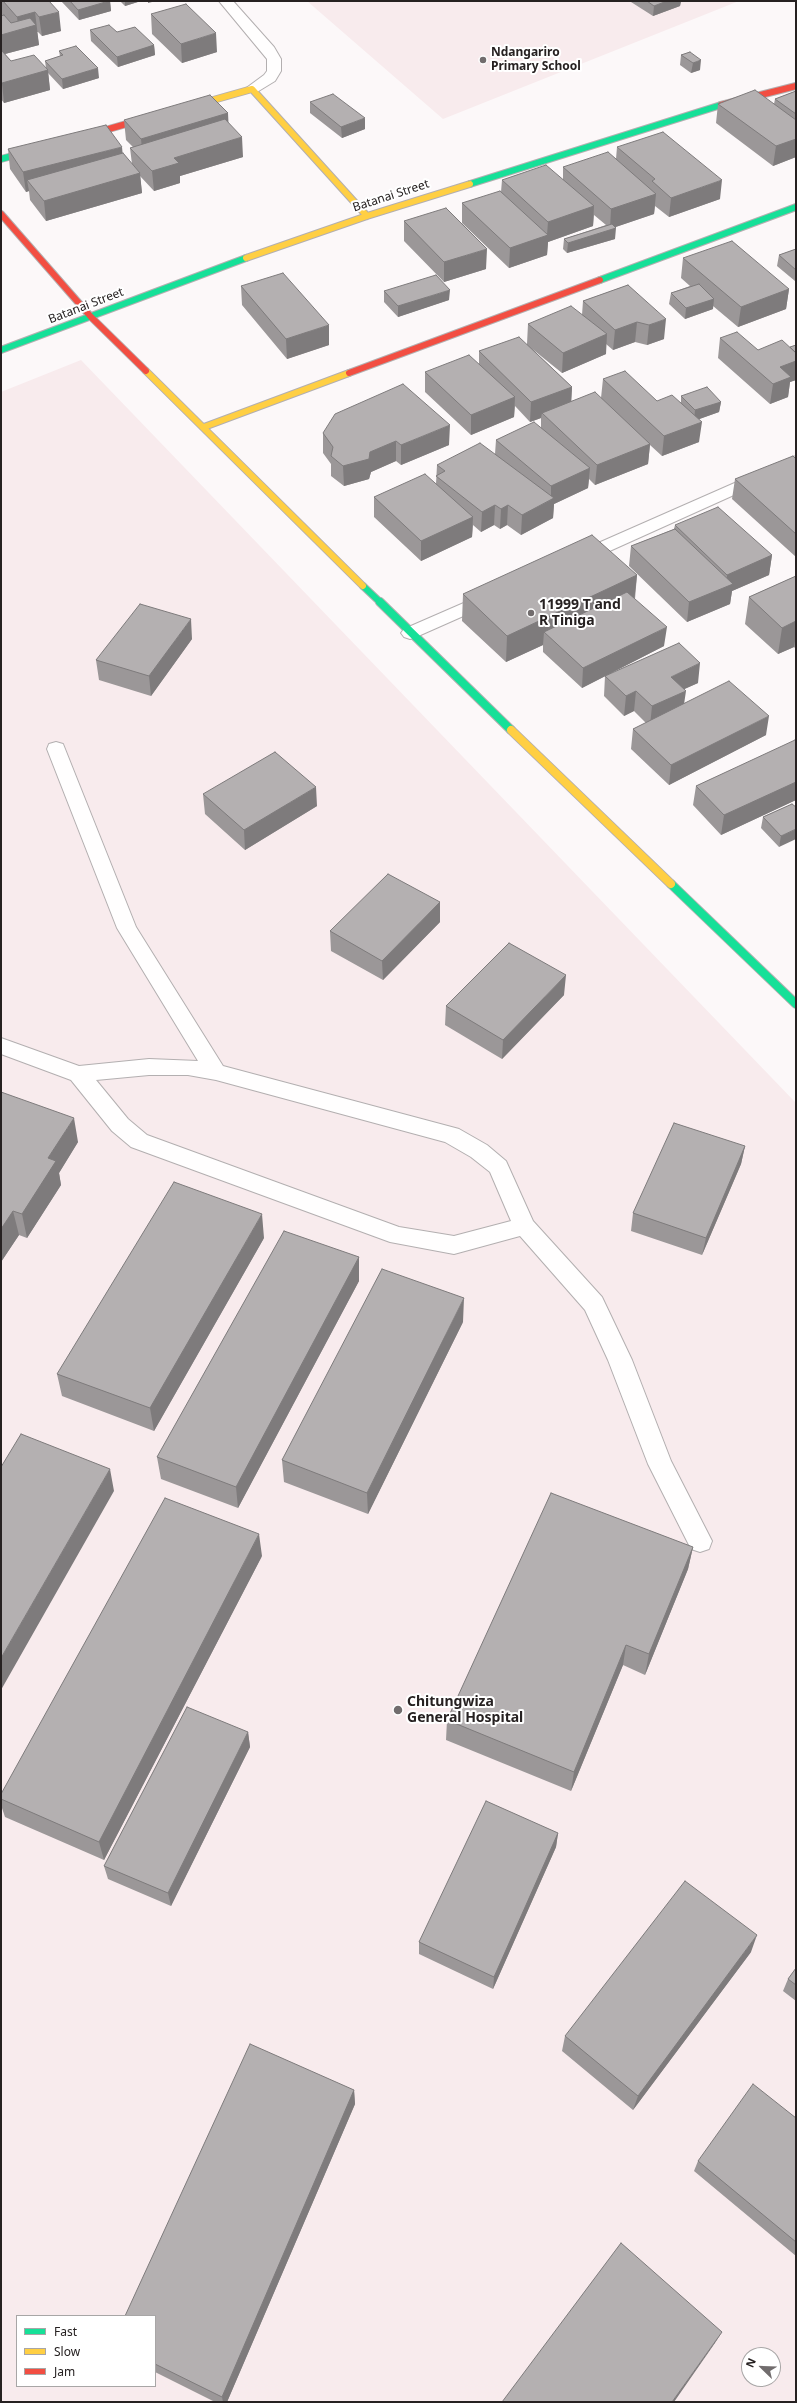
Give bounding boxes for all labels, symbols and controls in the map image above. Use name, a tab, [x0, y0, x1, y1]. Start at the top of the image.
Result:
place label: Ndangariro Primary School	[491, 46, 581, 74]
marker: Ndangariro Primary School	[478, 55, 488, 65]
street label: Batanai Street	[351, 177, 431, 215]
street label: Batanai Street	[46, 285, 126, 327]
place label: 11999 T and R Tiniga	[539, 597, 621, 630]
marker: 11999 T and R Tiniga	[526, 608, 536, 618]
place label: Chitungwiza General Hospital	[407, 1694, 523, 1726]
marker: Chitungwiza General Hospital	[392, 1704, 404, 1716]
legend	[16, 2315, 156, 2387]
text: Fast	[54, 2323, 77, 2340]
text: Slow	[54, 2343, 80, 2360]
north arrow	[741, 2347, 781, 2387]
text: N	[742, 2355, 759, 2370]
text: Jam	[54, 2363, 75, 2380]

